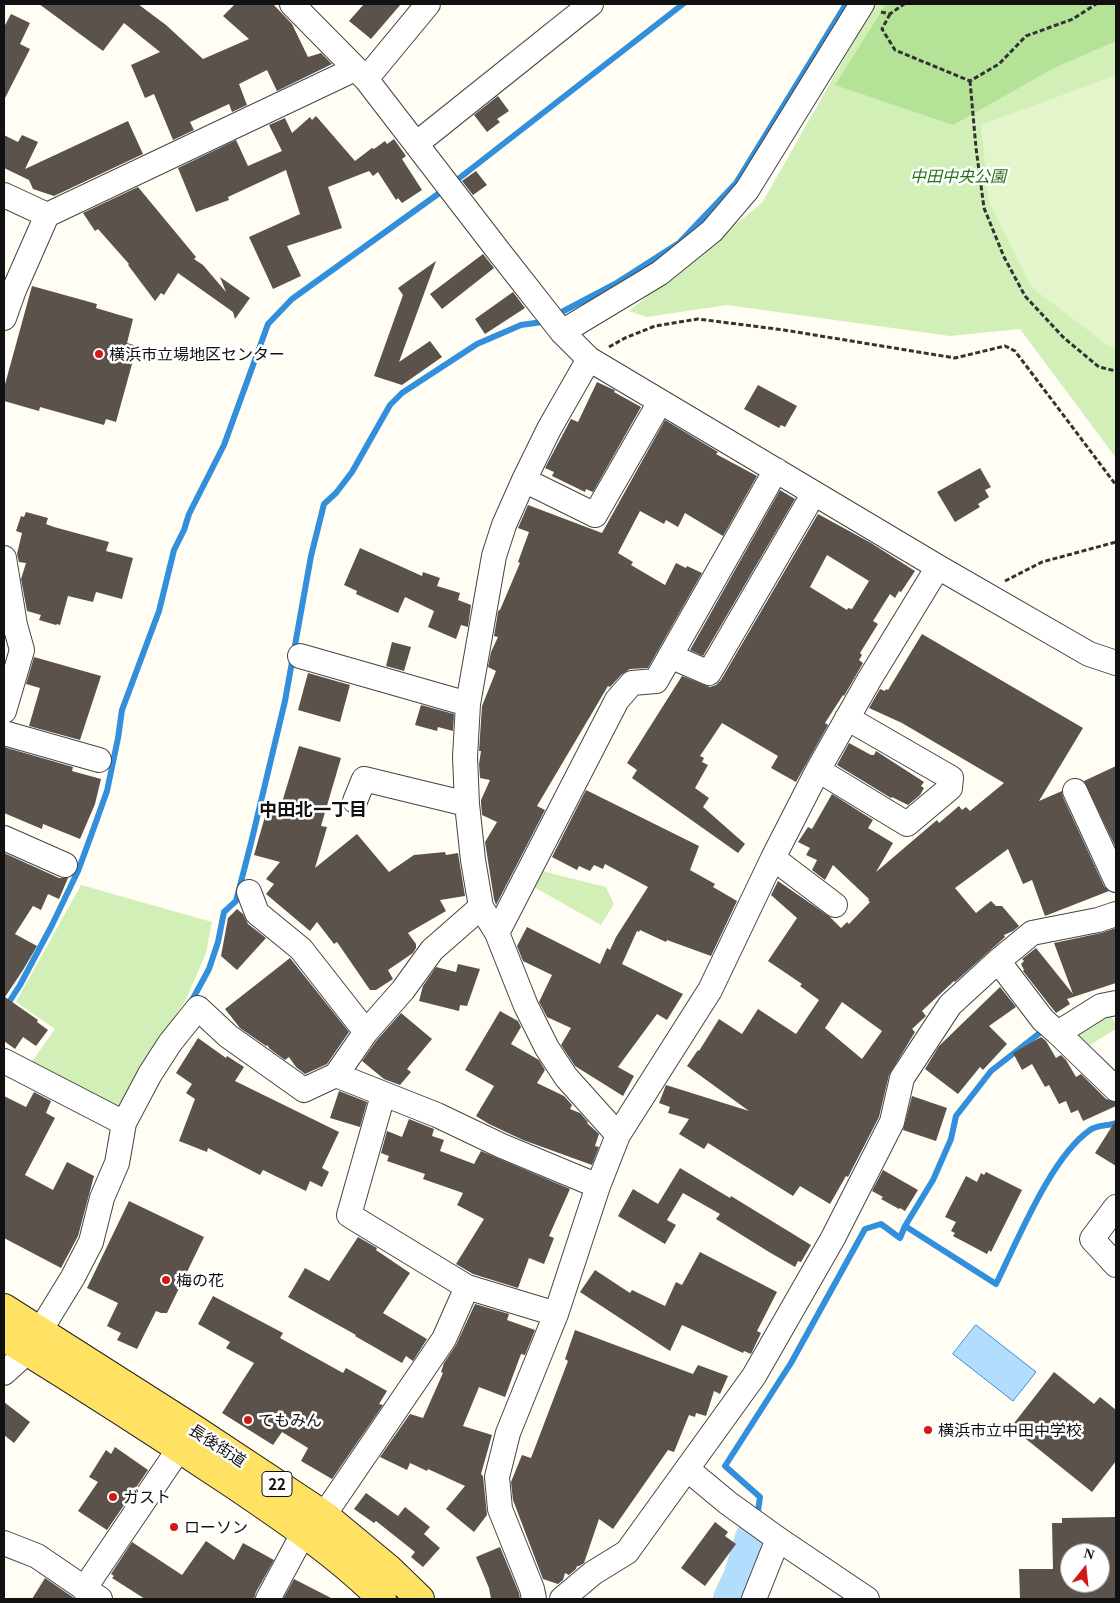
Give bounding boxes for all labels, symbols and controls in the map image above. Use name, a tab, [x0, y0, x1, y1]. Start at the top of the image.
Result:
park label: 中田中央公園	[910, 166, 1006, 186]
place label: 横浜市立場地区センター	[109, 344, 285, 364]
marker: 横浜市立場地区センター	[93, 348, 105, 360]
district label: 中田北一丁目	[259, 798, 367, 820]
place label: 梅の花	[176, 1270, 224, 1290]
marker: 梅の花	[160, 1274, 172, 1286]
place label: てもみん	[258, 1410, 322, 1430]
marker: てもみん	[242, 1414, 254, 1426]
street label: 長後街道	[186, 1420, 250, 1470]
place label: 横浜市立中田中学校	[938, 1420, 1082, 1440]
marker: 横浜市立中田中学校	[922, 1424, 934, 1436]
road number: 22	[262, 1472, 292, 1496]
place label: ガスト	[123, 1487, 171, 1507]
marker: ガスト	[107, 1491, 119, 1503]
place label: ローソン	[184, 1517, 248, 1537]
marker: ローソン	[168, 1521, 180, 1533]
north arrow	[1060, 1543, 1110, 1593]
text: N	[1082, 1545, 1096, 1563]

